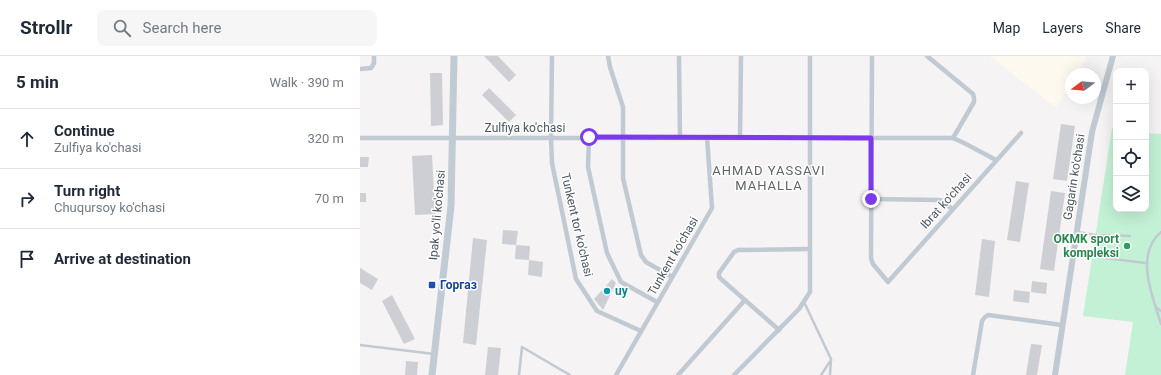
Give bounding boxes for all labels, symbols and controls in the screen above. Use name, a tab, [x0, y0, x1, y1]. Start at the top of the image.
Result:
search box	[97, 10, 377, 46]
text: Strollr	[20, 16, 73, 39]
icon: search	[111, 17, 133, 39]
text: Search here	[143, 19, 221, 37]
text: Map	[993, 20, 1020, 36]
text: Layers	[1042, 20, 1083, 36]
text: Share	[1105, 20, 1141, 36]
north arrow	[1065, 68, 1101, 104]
map controls	[1113, 68, 1149, 212]
button: +	[1113, 68, 1149, 104]
text: 5 min	[16, 72, 59, 92]
text: Walk · 390 m	[269, 75, 344, 90]
button: −	[1113, 104, 1149, 140]
street label: Zulfiya ko'chasi	[485, 121, 565, 135]
text: Continue	[54, 122, 115, 140]
icon: ahead	[16, 128, 38, 150]
route start	[580, 128, 598, 146]
text: 320 m	[307, 131, 344, 146]
street label: Gagarin ko'chasi	[1060, 133, 1088, 221]
text: Zulfiya ko'chasi	[54, 140, 142, 155]
button: locate	[1113, 140, 1149, 176]
district label: AHMAD YASSAVI MAHALLA	[712, 163, 826, 193]
street label: Ipak yo'li ko'chasi	[426, 169, 448, 261]
street label: Ibrat ko'chasi	[917, 170, 975, 232]
street label: Tunkent tor ko'chasi	[558, 172, 596, 278]
button: layers	[1113, 176, 1149, 212]
text: Turn right	[54, 182, 120, 200]
icon: right	[16, 188, 38, 210]
route end	[862, 190, 880, 208]
text: 70 m	[315, 191, 344, 206]
text: Chuqursoy ko'chasi	[54, 200, 165, 215]
street label: Tunkent ko'chasi	[645, 214, 701, 298]
place label: OKMK sport kompleksi	[1054, 232, 1119, 260]
marker: OKMK sport kompleksi	[1122, 241, 1132, 251]
icon: arrive	[16, 248, 38, 270]
text: Arrive at destination	[54, 250, 191, 268]
place label: Горгаз	[440, 278, 477, 292]
marker: Горгаз	[427, 280, 437, 290]
place label: uy	[615, 284, 629, 298]
marker: uy	[602, 286, 612, 296]

